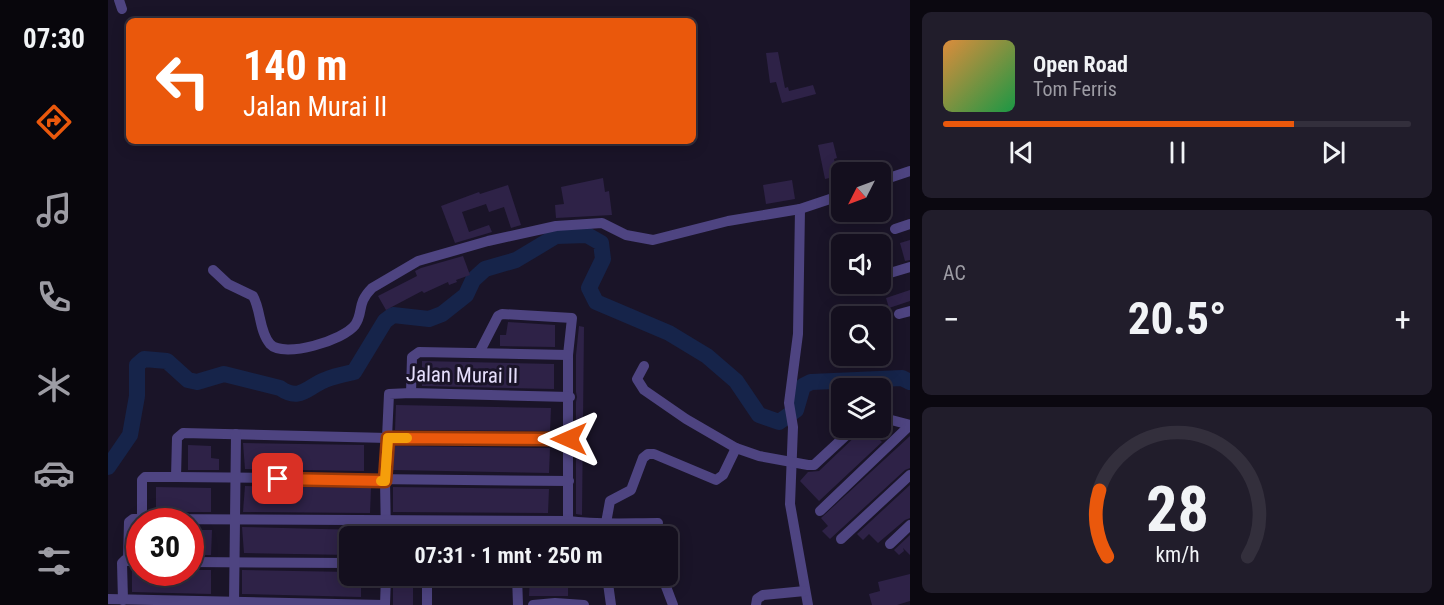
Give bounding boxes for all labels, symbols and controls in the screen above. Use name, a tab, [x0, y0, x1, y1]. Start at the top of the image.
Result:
text: 07:30	[23, 23, 85, 55]
text: 140 m	[243, 41, 348, 90]
icon: left	[144, 42, 222, 120]
text: Open Road	[1033, 52, 1128, 77]
text: Tom Ferris	[1033, 77, 1117, 101]
text: Jalan Murai II	[243, 91, 387, 123]
icon: directions	[33, 101, 75, 143]
icon: previous	[1005, 136, 1038, 169]
icon: pause	[1161, 136, 1194, 169]
icon: next	[1317, 136, 1350, 169]
north arrow	[831, 162, 891, 222]
map controls	[831, 162, 891, 438]
icon: music	[33, 189, 75, 231]
button: sound	[831, 234, 891, 294]
text: AC	[943, 261, 966, 285]
icon: phone	[33, 276, 75, 318]
text: 20.5°	[1128, 292, 1226, 345]
text: −	[943, 300, 960, 339]
text: +	[1395, 300, 1411, 339]
button: search	[831, 306, 891, 366]
street label: Jalan Murai II	[406, 362, 518, 388]
icon: climate	[33, 364, 75, 406]
button: layers	[831, 378, 891, 438]
position arrow	[537, 407, 601, 471]
icon: car	[33, 452, 75, 494]
pin	[252, 453, 303, 504]
icon: arrive	[261, 462, 294, 495]
text: 28	[1145, 473, 1209, 546]
speed limit sign: 30	[126, 508, 204, 586]
icon: filters	[33, 540, 75, 582]
text: 07:31 · 1 mnt · 250 m	[414, 543, 603, 568]
text: km/h	[1155, 543, 1199, 568]

